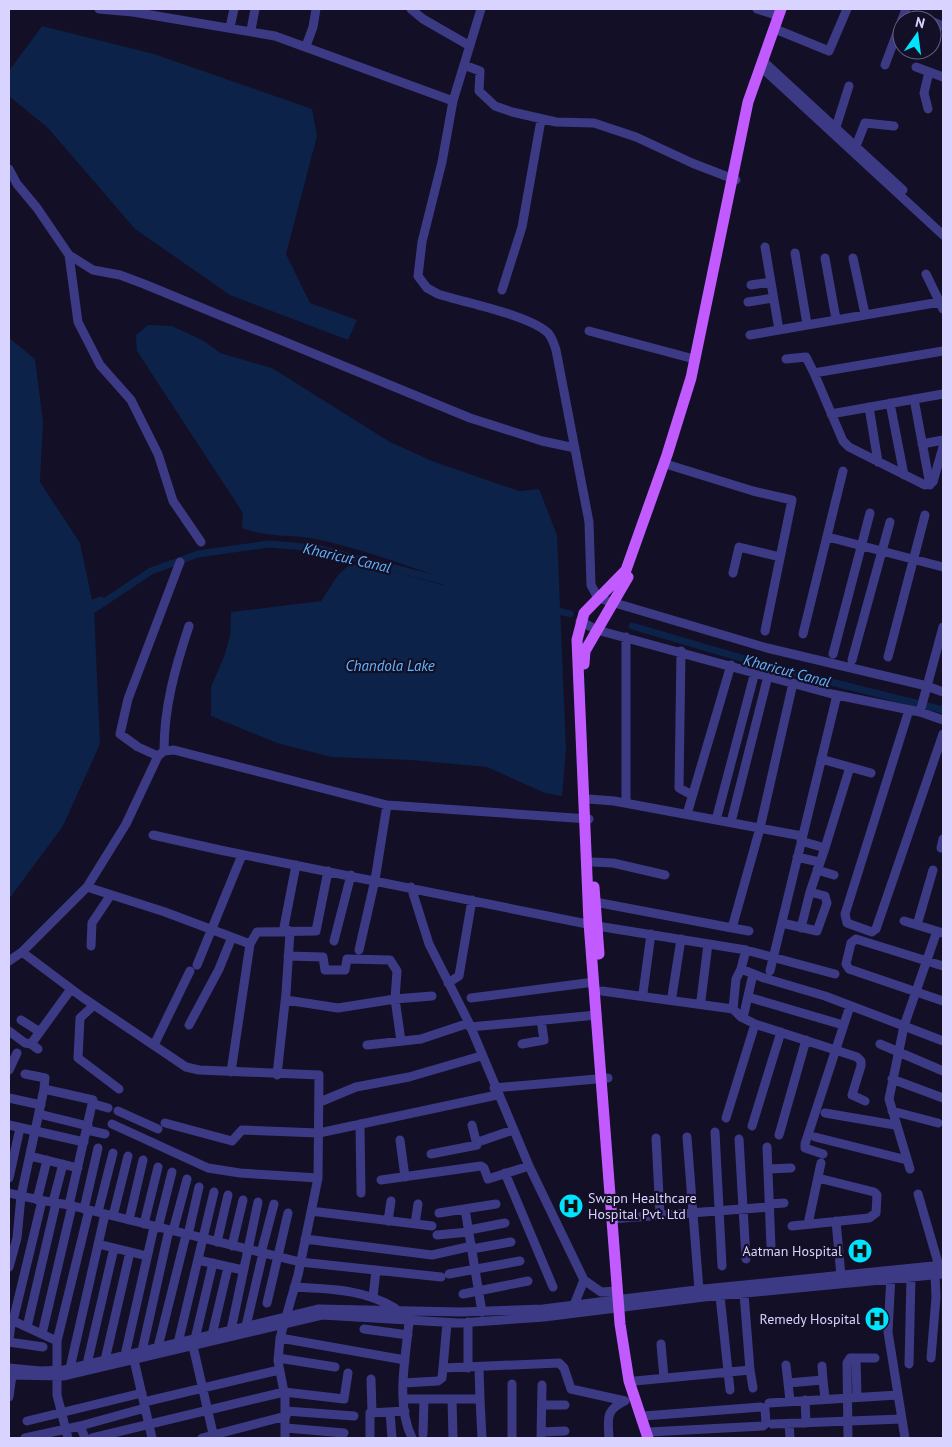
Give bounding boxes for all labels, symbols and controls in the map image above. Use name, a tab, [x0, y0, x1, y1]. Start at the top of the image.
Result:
north arrow	[892, 10, 942, 60]
text: N	[914, 13, 927, 32]
water label: Kharicut Canal	[301, 538, 393, 577]
water label: Kharicut Canal	[741, 650, 833, 691]
water label: Chandola Lake	[345, 656, 435, 675]
place label: Swapn Healthcare Hospital Pvt. Ltd	[588, 1189, 697, 1223]
hospital icon: Swapn Healthcare Hospital Pvt. Ltd	[558, 1193, 584, 1219]
hospital icon: Aatman Hospital	[847, 1238, 873, 1264]
place label: Aatman Hospital	[743, 1242, 842, 1260]
hospital icon: Remedy Hospital	[864, 1306, 890, 1332]
place label: Remedy Hospital	[760, 1310, 860, 1328]

